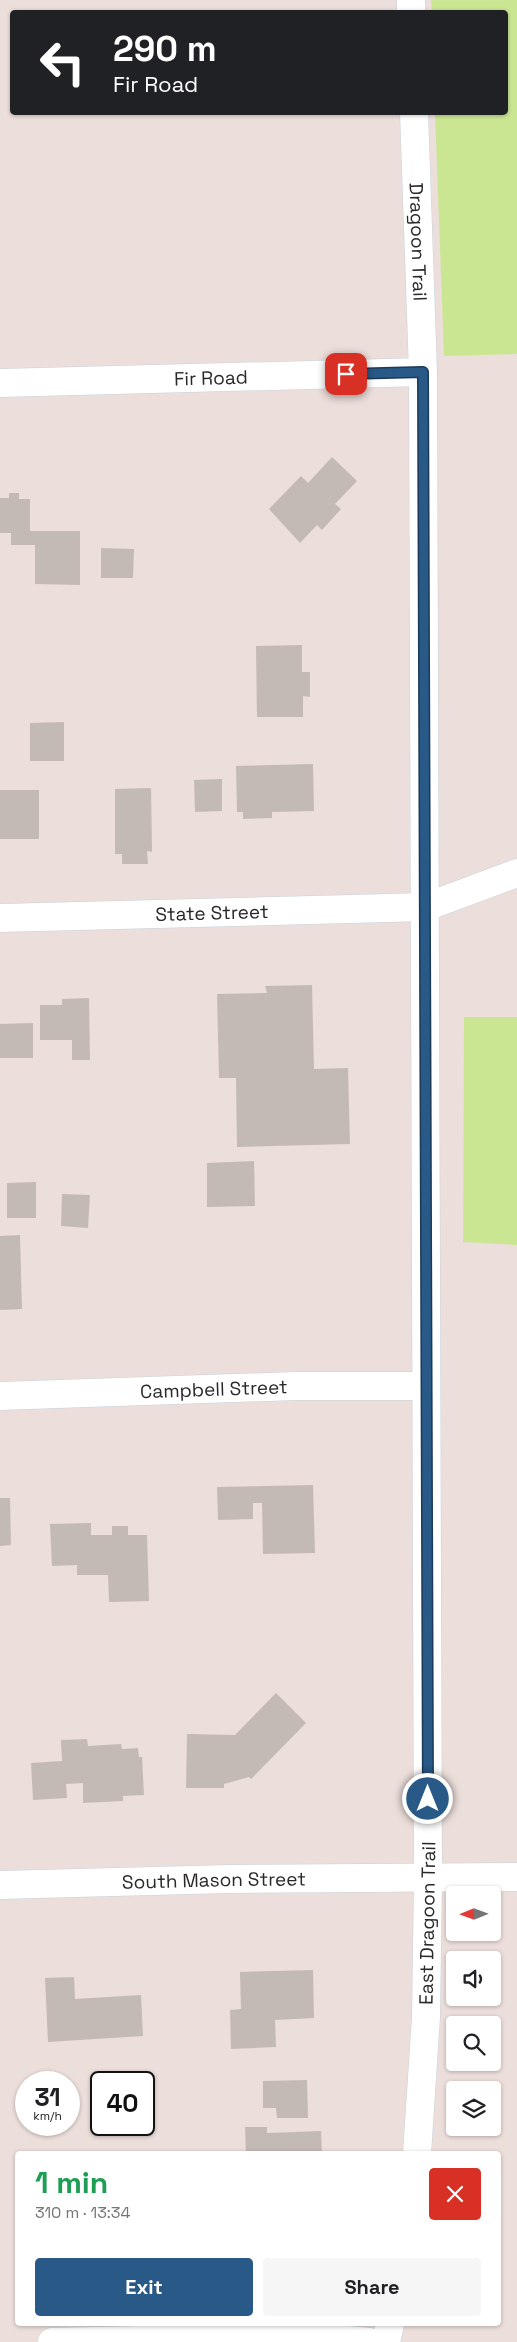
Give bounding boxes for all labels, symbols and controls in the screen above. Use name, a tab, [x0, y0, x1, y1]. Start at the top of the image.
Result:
text: 290 m	[113, 27, 217, 71]
icon: left	[30, 30, 95, 95]
text: Fir Road	[113, 70, 198, 98]
street label: Dragoon Trail	[403, 182, 433, 302]
pin	[325, 353, 367, 395]
icon: arrive	[332, 360, 360, 388]
street label: Fir Road	[174, 365, 248, 391]
street label: State Street	[155, 899, 269, 927]
street label: Campbell Street	[140, 1374, 288, 1404]
position arrow	[401, 1772, 453, 1824]
street label: East Dragoon Trail	[414, 1841, 441, 2005]
street label: South Mason Street	[122, 1866, 306, 1895]
north arrow	[446, 1886, 501, 1941]
map controls	[446, 1886, 501, 2136]
button: sound	[446, 1951, 501, 2006]
button: search	[446, 2016, 501, 2071]
speed limit sign: 40	[90, 2071, 155, 2136]
text: 31	[34, 2081, 61, 2113]
button: layers	[446, 2081, 501, 2136]
text: km/h	[33, 2108, 62, 2124]
text: 1 min	[35, 2163, 108, 2202]
button: close	[429, 2168, 481, 2220]
text: 310 m · 13:34	[35, 2202, 131, 2223]
button: Exit	[35, 2258, 253, 2316]
button: Share	[263, 2258, 481, 2316]

